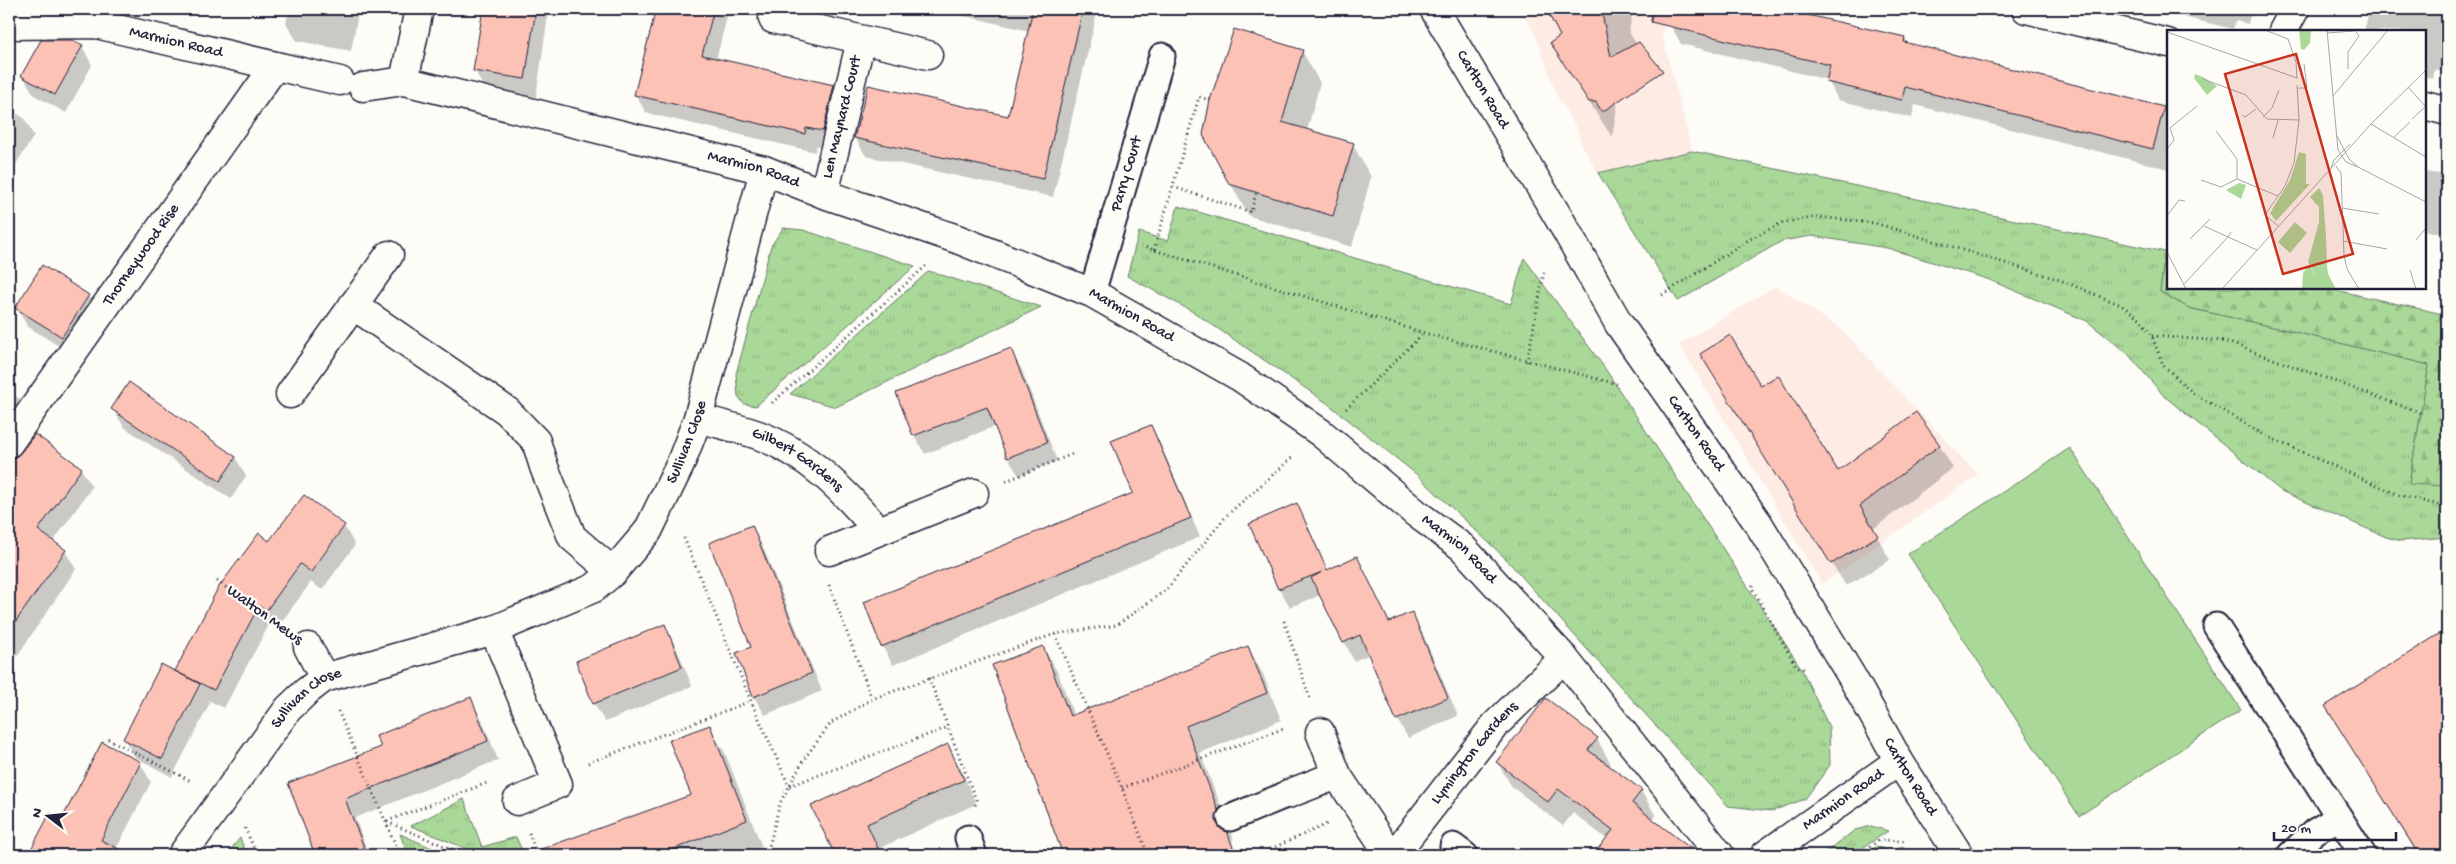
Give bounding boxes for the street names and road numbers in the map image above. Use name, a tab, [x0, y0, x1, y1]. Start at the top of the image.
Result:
street label: Marmion Road	[127, 23, 226, 63]
street label: Carlton Road	[1451, 47, 1514, 134]
street label: Len Maynard Court	[819, 53, 867, 180]
street label: Parry Court	[1107, 133, 1148, 215]
street label: Marmion Road	[706, 147, 804, 193]
street label: Thorneywood Rise	[98, 200, 185, 311]
street label: Marmion Road	[1085, 284, 1179, 348]
street label: Carlton Road	[1663, 392, 1729, 476]
street label: Sullivan Close	[663, 398, 712, 487]
street label: Gilbert Gardens	[749, 424, 848, 497]
street label: Marmion Road	[1417, 511, 1502, 589]
street label: Walton Mews	[222, 582, 307, 651]
street label: Sullivan Close	[267, 664, 344, 733]
street label: Lymington Gardens	[1427, 697, 1523, 808]
street label: Carlton Road	[1879, 735, 1942, 821]
street label: Marmion Road	[1799, 764, 1889, 835]

